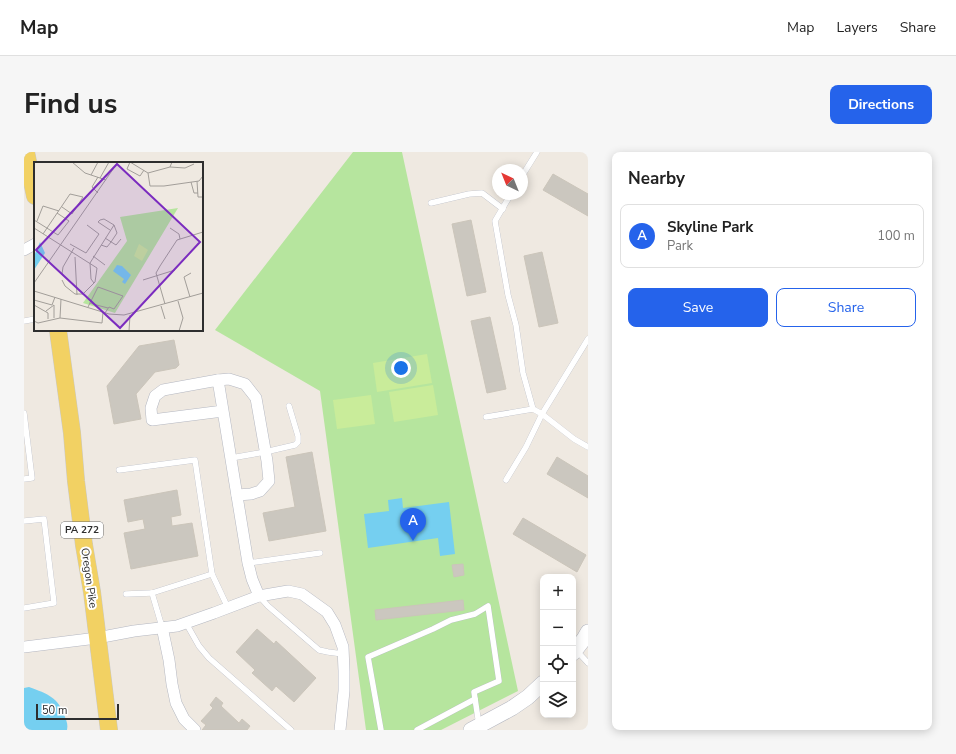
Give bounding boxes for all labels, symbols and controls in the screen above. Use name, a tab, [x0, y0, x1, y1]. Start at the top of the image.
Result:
text: Map	[20, 15, 58, 41]
text: Map	[787, 18, 814, 37]
text: Layers	[836, 18, 878, 37]
text: Share	[900, 18, 936, 37]
text: Find us	[24, 85, 118, 123]
button: Directions	[830, 85, 932, 124]
inset map	[34, 162, 203, 331]
north arrow	[492, 164, 528, 200]
text: Nearby	[628, 167, 685, 190]
text: Skyline Park	[667, 217, 753, 237]
text: A	[637, 227, 647, 245]
text: 100 m	[877, 227, 915, 245]
text: Park	[667, 237, 693, 255]
button: Save	[628, 288, 768, 327]
button: Share	[776, 288, 916, 327]
your location	[391, 358, 411, 378]
pin: A	[400, 508, 426, 541]
road number: PA 272	[61, 522, 103, 538]
street label: Oregon Pike	[77, 547, 101, 609]
map controls	[540, 574, 576, 718]
button: +	[540, 574, 576, 610]
button: −	[540, 610, 576, 646]
button: locate	[540, 646, 576, 682]
button: layers	[540, 682, 576, 718]
scale bar	[36, 702, 119, 721]
text: 50 m	[42, 703, 67, 718]

